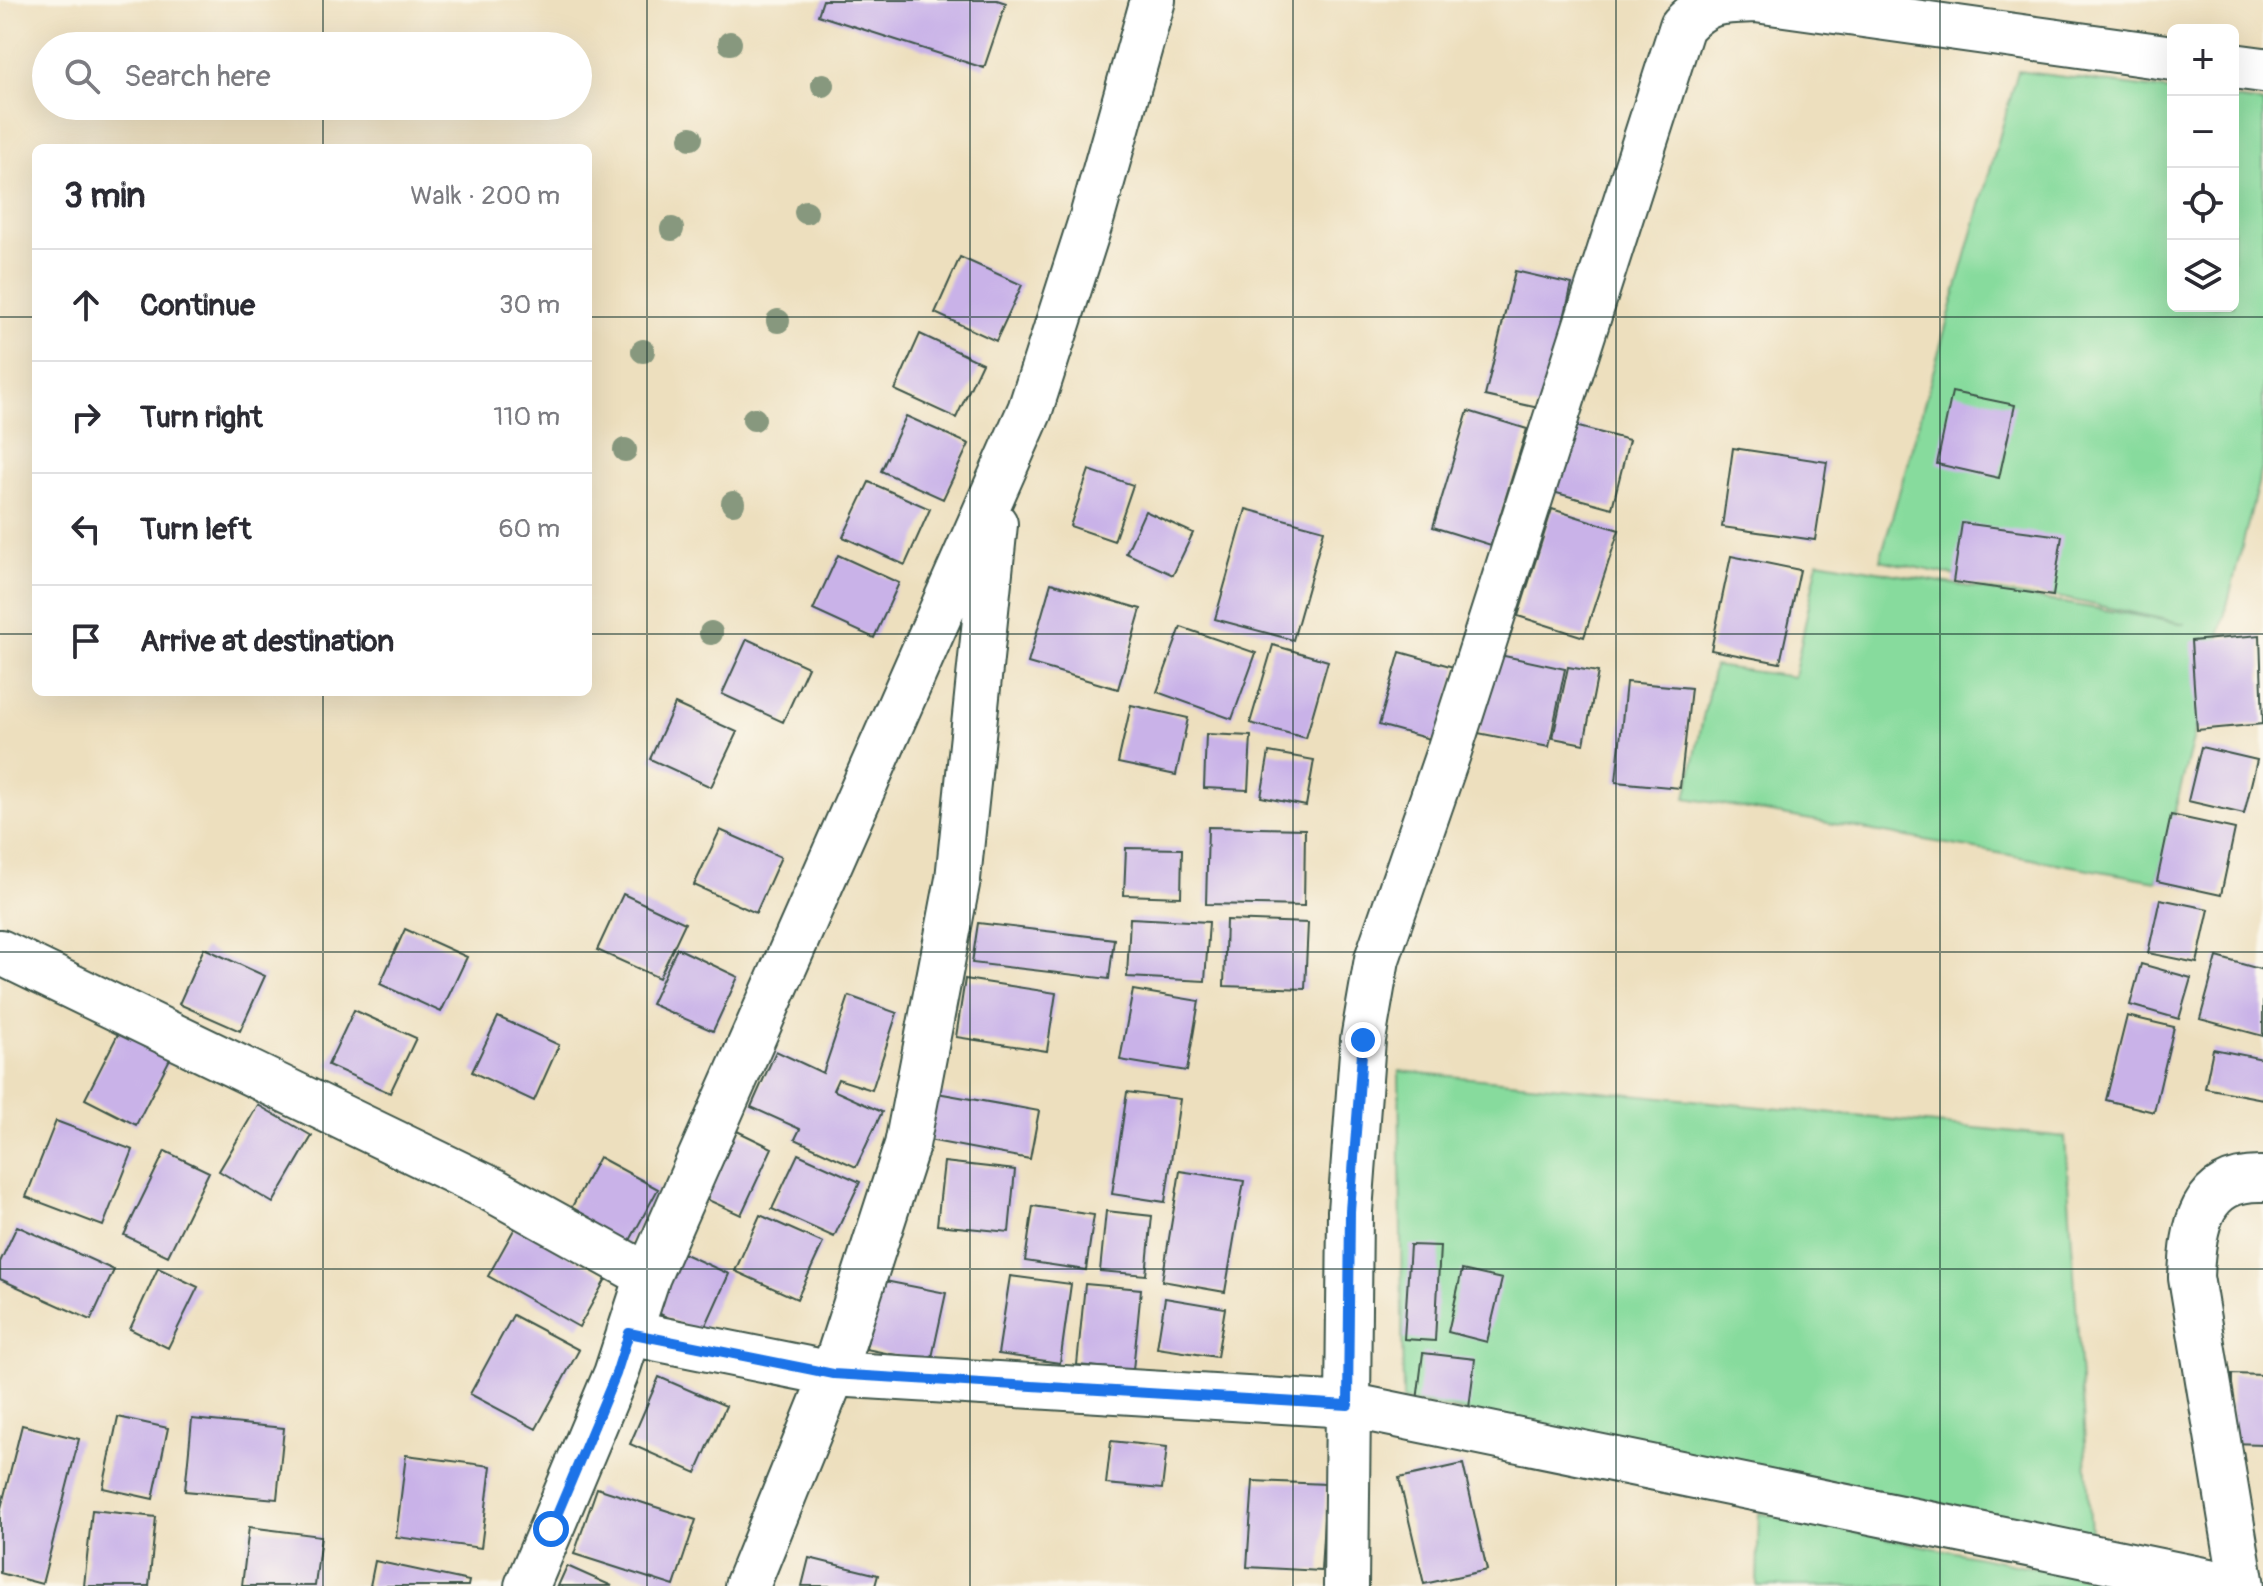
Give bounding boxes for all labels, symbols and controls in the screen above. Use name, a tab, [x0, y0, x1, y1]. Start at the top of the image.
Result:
map controls	[2167, 24, 2239, 312]
button: +	[2167, 24, 2239, 96]
search box	[32, 32, 592, 120]
icon: search	[60, 54, 104, 98]
text: Search here	[124, 58, 271, 95]
button: −	[2167, 96, 2239, 168]
button: locate	[2167, 168, 2239, 240]
text: 3 min	[64, 175, 146, 218]
text: Walk · 200 m	[410, 180, 560, 212]
button: layers	[2167, 240, 2239, 312]
icon: ahead	[64, 283, 108, 327]
text: Continue	[140, 287, 255, 324]
text: 30 m	[499, 289, 560, 321]
icon: right	[64, 395, 108, 439]
text: Turn right	[140, 399, 263, 436]
text: 110 m	[493, 401, 560, 433]
icon: left	[64, 507, 108, 551]
text: Turn left	[140, 511, 251, 548]
text: 60 m	[498, 513, 560, 545]
icon: arrive	[64, 619, 108, 663]
text: Arrive at destination	[140, 623, 394, 660]
route end	[1345, 1022, 1381, 1058]
route start	[533, 1511, 569, 1547]

